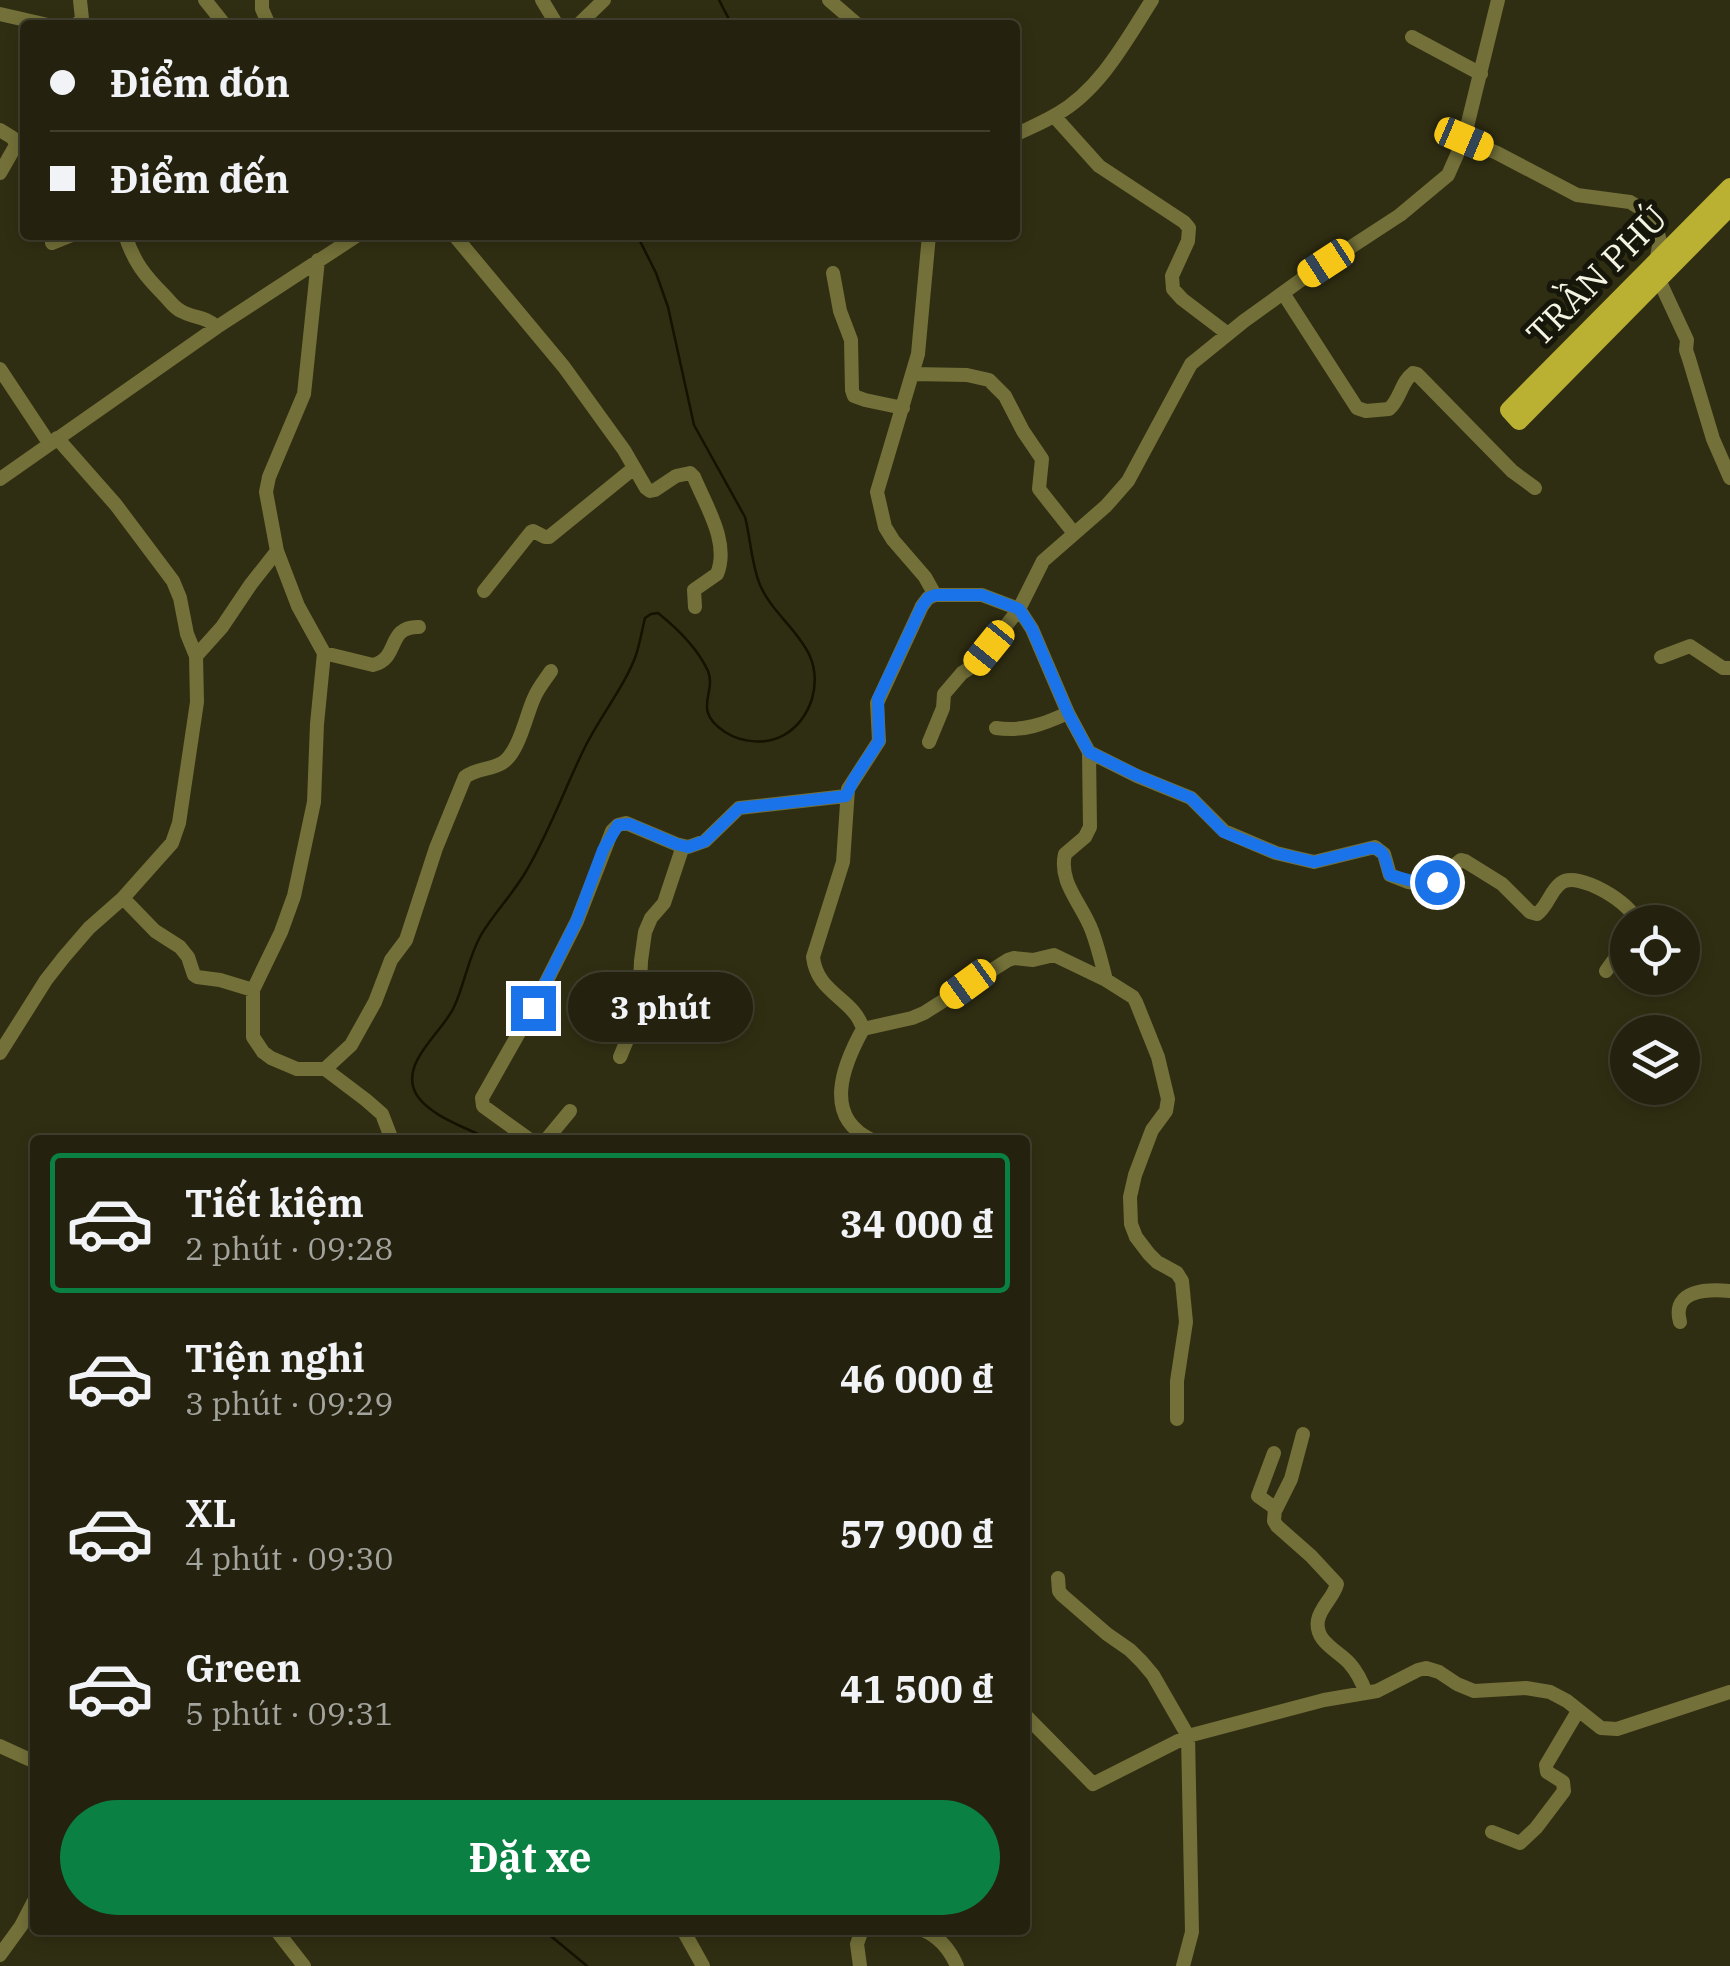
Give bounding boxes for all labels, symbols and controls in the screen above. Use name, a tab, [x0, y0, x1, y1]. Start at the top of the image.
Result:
text: Điểm đón	[110, 58, 290, 107]
car	[1431, 113, 1497, 165]
text: Điểm đến	[110, 154, 289, 203]
street label: TRẦN PHÚ	[1514, 193, 1677, 356]
car	[1293, 234, 1359, 292]
car	[958, 615, 1020, 681]
route start	[1415, 860, 1460, 905]
map controls	[1610, 905, 1700, 1105]
button: locate	[1610, 905, 1700, 995]
car	[935, 954, 1001, 1014]
callout: 3 phút	[568, 973, 753, 1043]
route end	[511, 986, 556, 1031]
text: 3 phút	[610, 986, 711, 1028]
button: layers	[1610, 1015, 1700, 1105]
icon: car	[65, 1178, 155, 1268]
text: Tiết kiệm	[185, 1178, 364, 1227]
text: 34 000 ₫	[840, 1199, 995, 1248]
text: 2 phút · 09:28	[185, 1227, 394, 1269]
icon: car	[65, 1333, 155, 1423]
text: Tiện nghi	[185, 1333, 365, 1382]
text: 46 000 ₫	[840, 1354, 995, 1403]
text: 3 phút · 09:29	[185, 1382, 394, 1424]
icon: car	[65, 1488, 155, 1578]
text: XL	[185, 1488, 236, 1537]
text: 57 900 ₫	[840, 1509, 995, 1558]
text: 4 phút · 09:30	[185, 1537, 394, 1579]
icon: car	[65, 1643, 155, 1733]
text: Green	[185, 1643, 301, 1692]
text: 41 500 ₫	[840, 1664, 995, 1713]
text: 5 phút · 09:31	[185, 1692, 394, 1734]
button: Đặt xe	[60, 1800, 1000, 1915]

